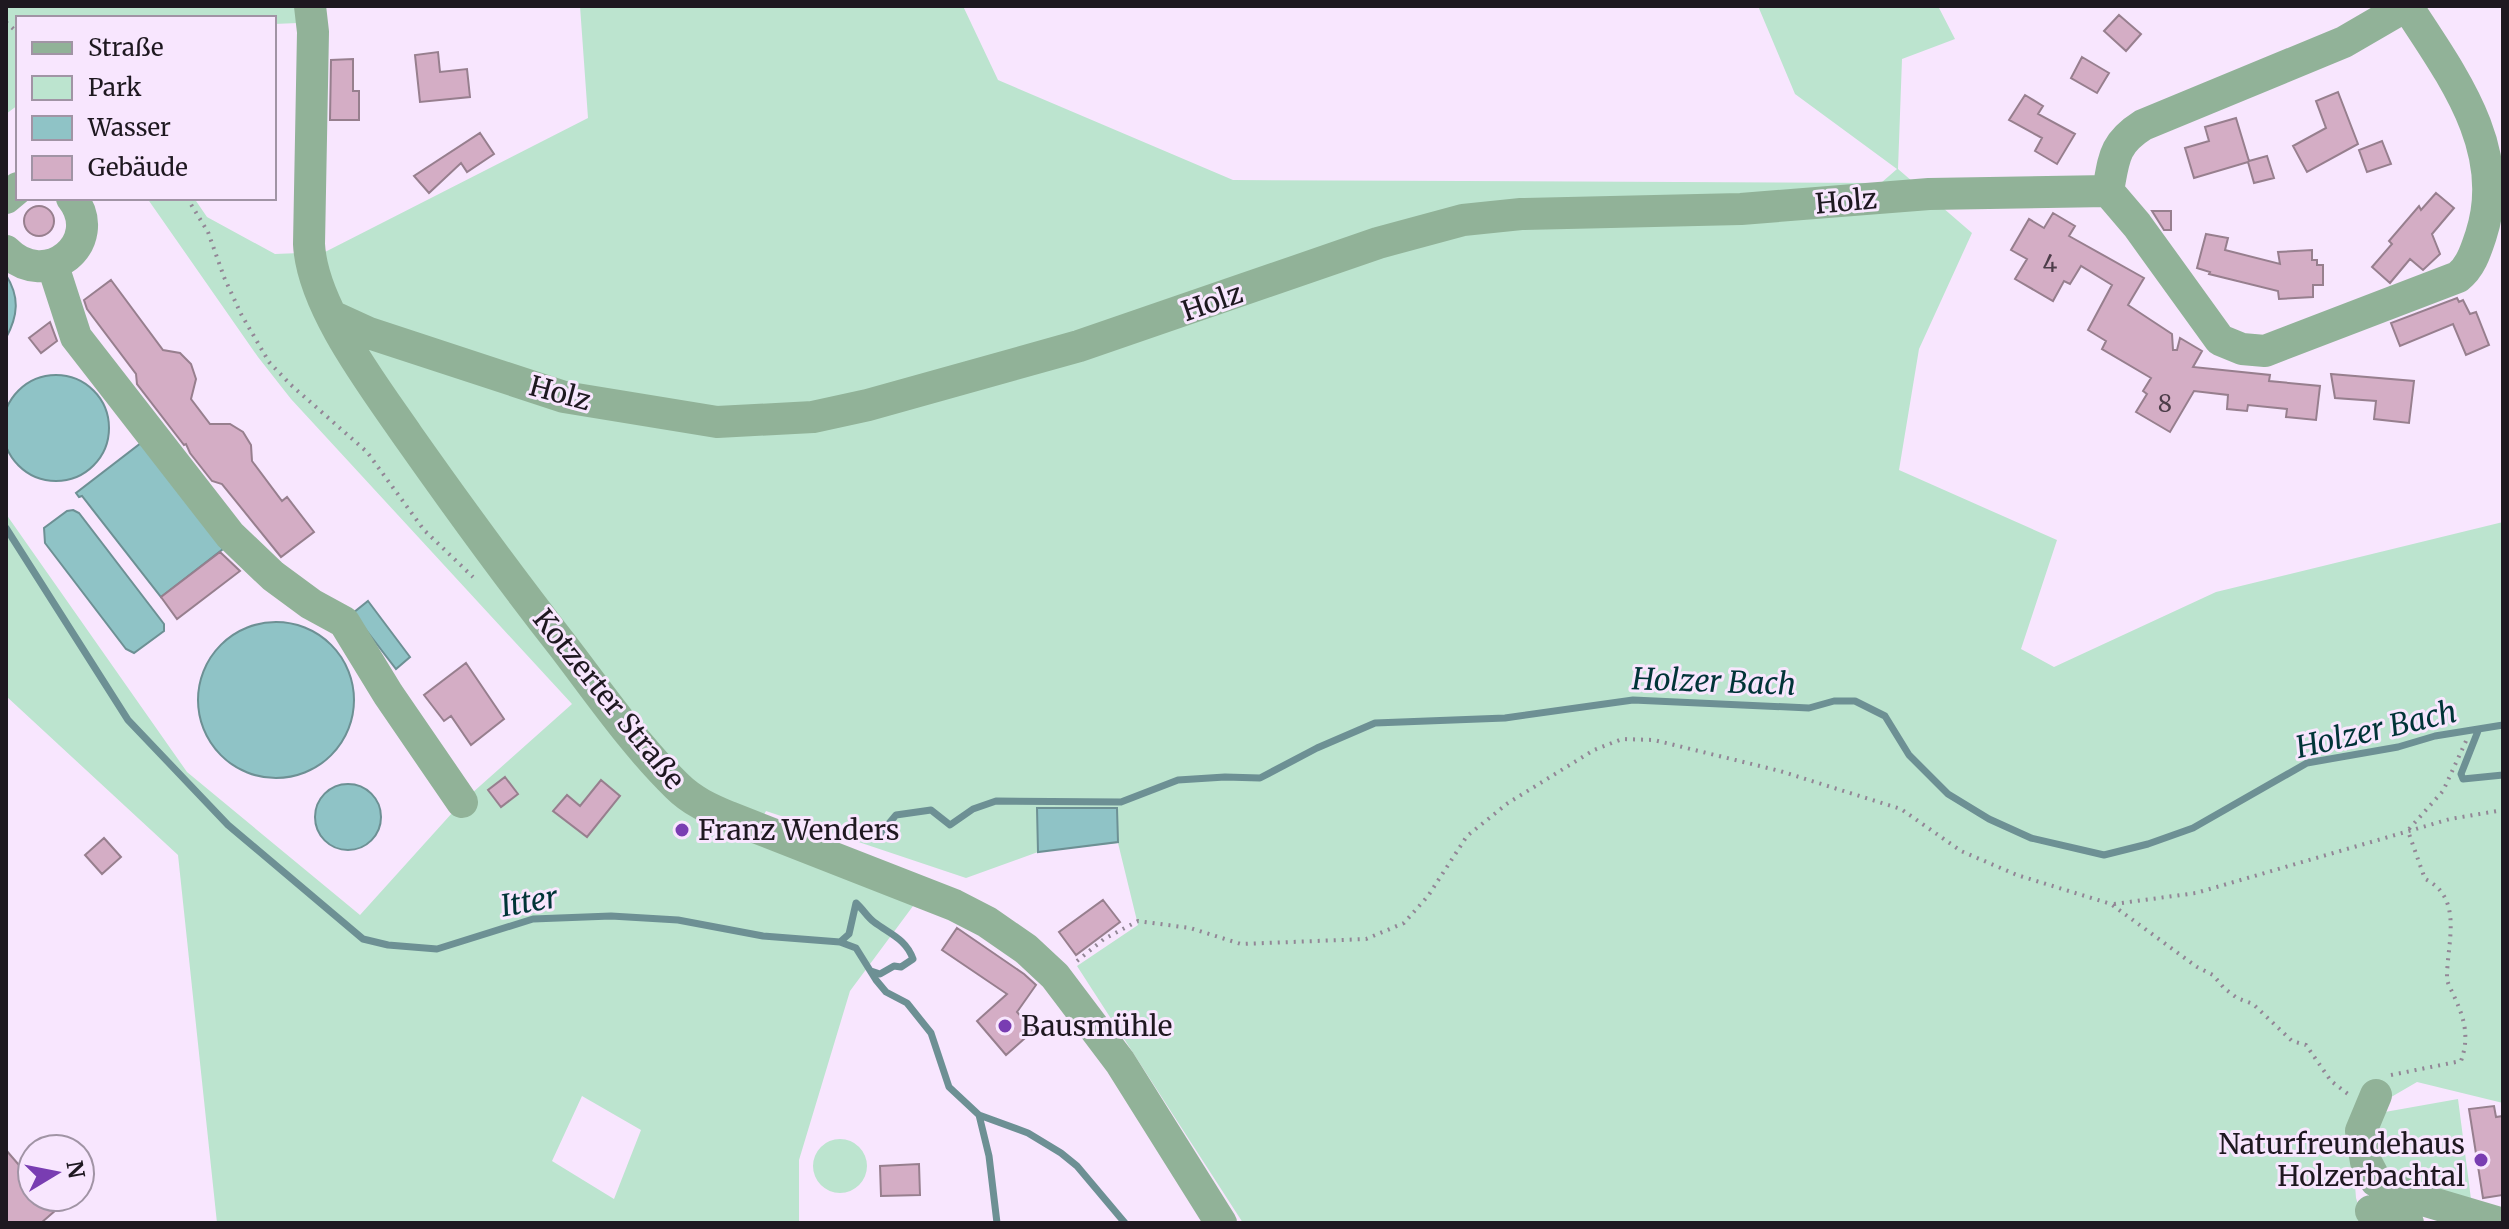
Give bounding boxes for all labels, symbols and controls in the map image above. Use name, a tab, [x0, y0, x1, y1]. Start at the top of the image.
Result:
legend	[16, 16, 276, 200]
text: Straße	[88, 32, 163, 63]
text: Park	[88, 72, 142, 103]
text: Wasser	[87, 112, 171, 143]
text: Gebäude	[88, 152, 188, 183]
street label: Holz	[1814, 180, 1878, 222]
house number: 4	[2043, 248, 2058, 279]
street label: Holz	[1177, 275, 1247, 329]
street label: Holz	[525, 368, 595, 418]
house number: 8	[2158, 388, 2172, 419]
street label: Kotzerter Straße	[525, 602, 693, 796]
water label: Holzer Bach	[1630, 659, 1797, 703]
water label: Holzer Bach	[2291, 692, 2460, 766]
place label: Franz Wenders	[698, 812, 900, 848]
marker: Franz Wenders	[673, 821, 691, 839]
water label: Itter	[497, 877, 561, 925]
place label: Bausmühle	[1021, 1008, 1172, 1044]
marker: Bausmühle	[996, 1017, 1014, 1035]
place label: Naturfreundehaus Holzerbachtal	[2219, 1126, 2465, 1194]
north arrow	[16, 1133, 96, 1213]
marker: Naturfreundehaus Holzerbachtal	[2472, 1151, 2490, 1169]
text: N	[60, 1159, 91, 1181]

